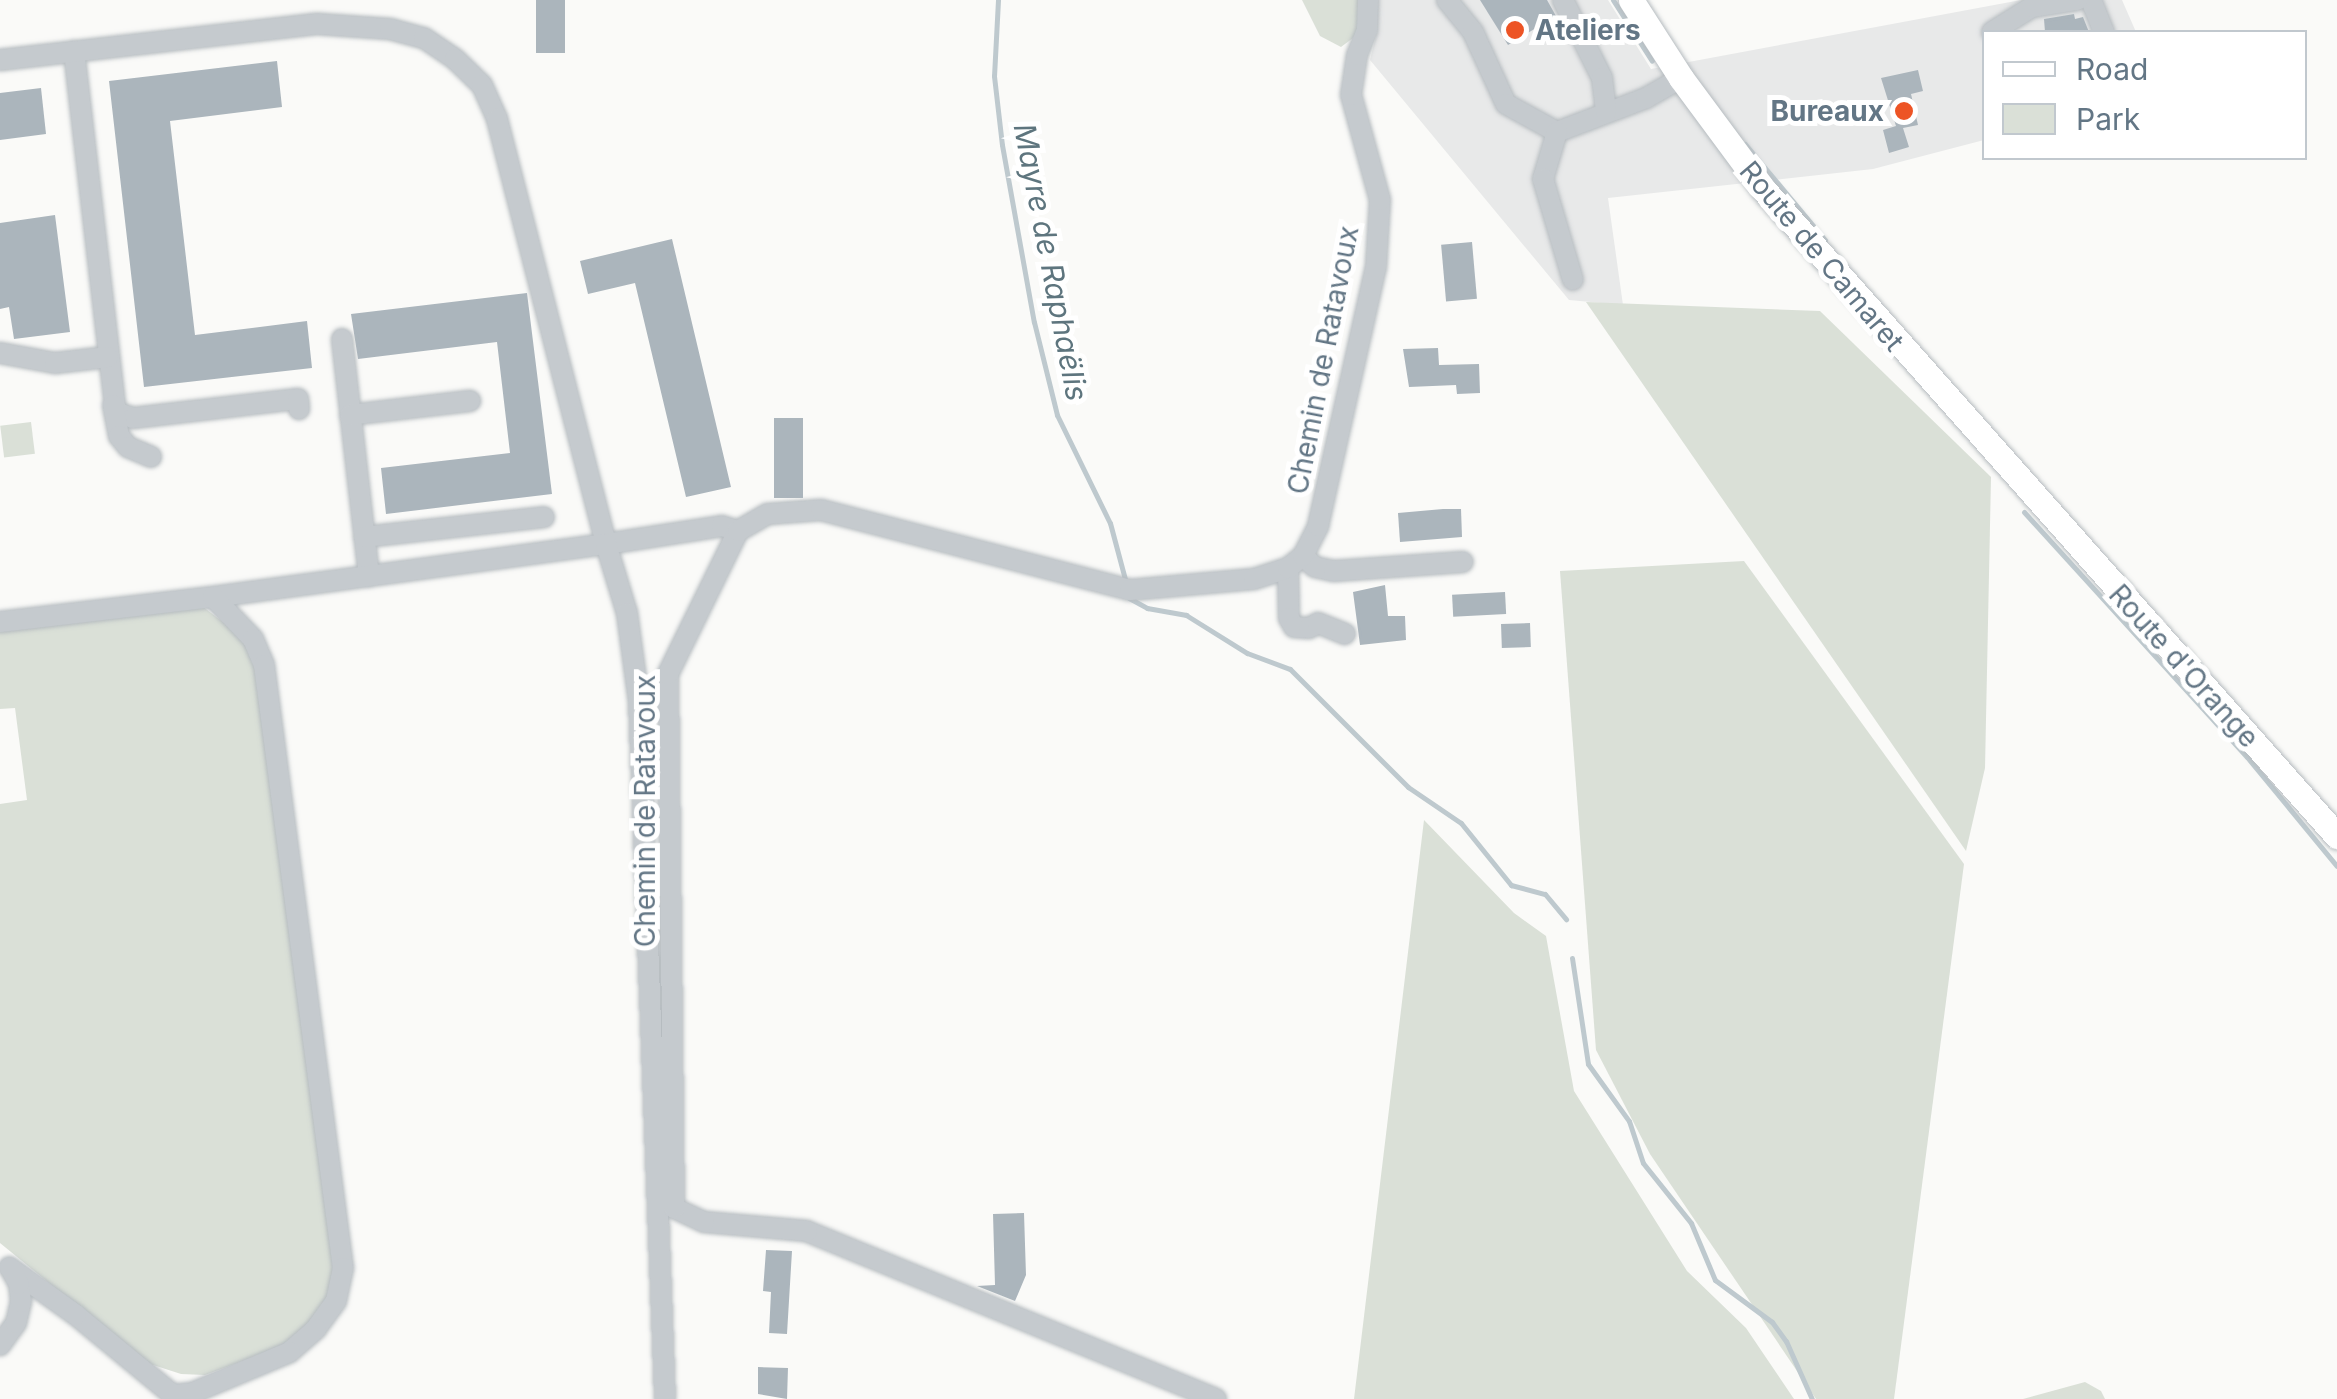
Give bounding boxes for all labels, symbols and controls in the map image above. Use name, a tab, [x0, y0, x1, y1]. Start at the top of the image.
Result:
place label: Ateliers	[1535, 13, 1641, 47]
marker: Ateliers	[1504, 19, 1526, 41]
legend	[1982, 30, 2307, 160]
text: Road	[2076, 51, 2148, 87]
place label: Bureaux	[1770, 94, 1884, 128]
marker: Bureaux	[1893, 100, 1915, 122]
text: Park	[2076, 101, 2140, 137]
water label: Mayre de Raphaëlis	[1006, 120, 1096, 404]
street label: Route de Camaret	[1733, 154, 1911, 358]
street label: Chemin de Ratavoux	[1281, 223, 1365, 497]
street label: Route d'Orange	[2102, 578, 2266, 754]
street label: Chemin de Ratavoux	[628, 675, 662, 947]

